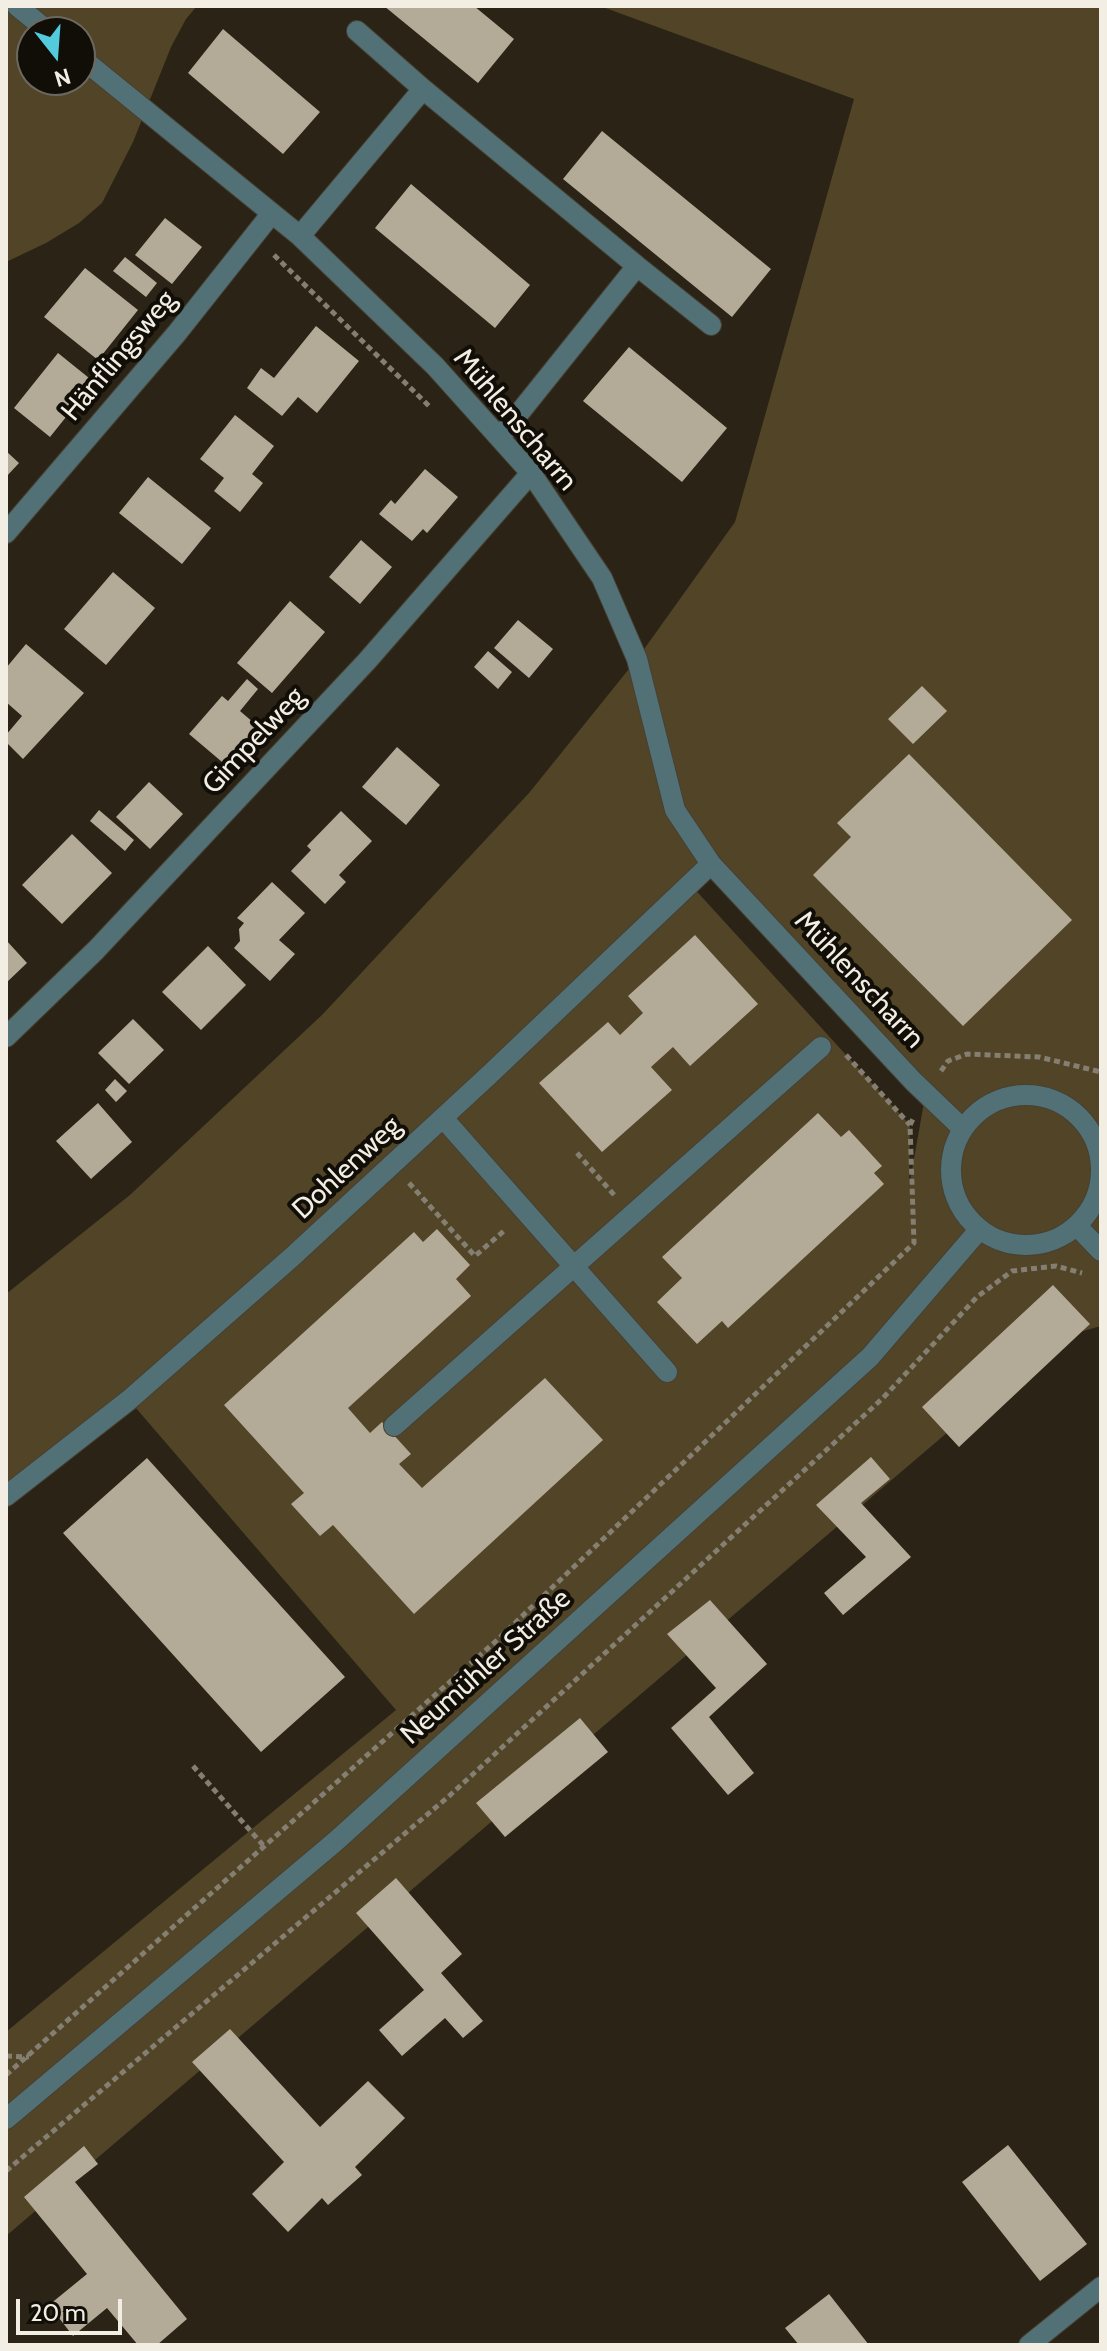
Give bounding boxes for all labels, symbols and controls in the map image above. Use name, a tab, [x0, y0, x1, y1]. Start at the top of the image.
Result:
north arrow	[16, 16, 96, 96]
text: N	[51, 62, 74, 93]
street label: Hänflingsweg	[55, 284, 183, 428]
street label: Mühlenscharrn	[446, 342, 584, 498]
street label: Gimpelweg	[196, 681, 312, 801]
street label: Mühlenscharrn	[787, 905, 931, 1055]
street label: Dohlenweg	[286, 1110, 408, 1226]
street label: Neumühler Straße	[394, 1582, 578, 1752]
scale bar	[20, 2283, 126, 2333]
text: 20 m	[30, 2298, 86, 2327]

